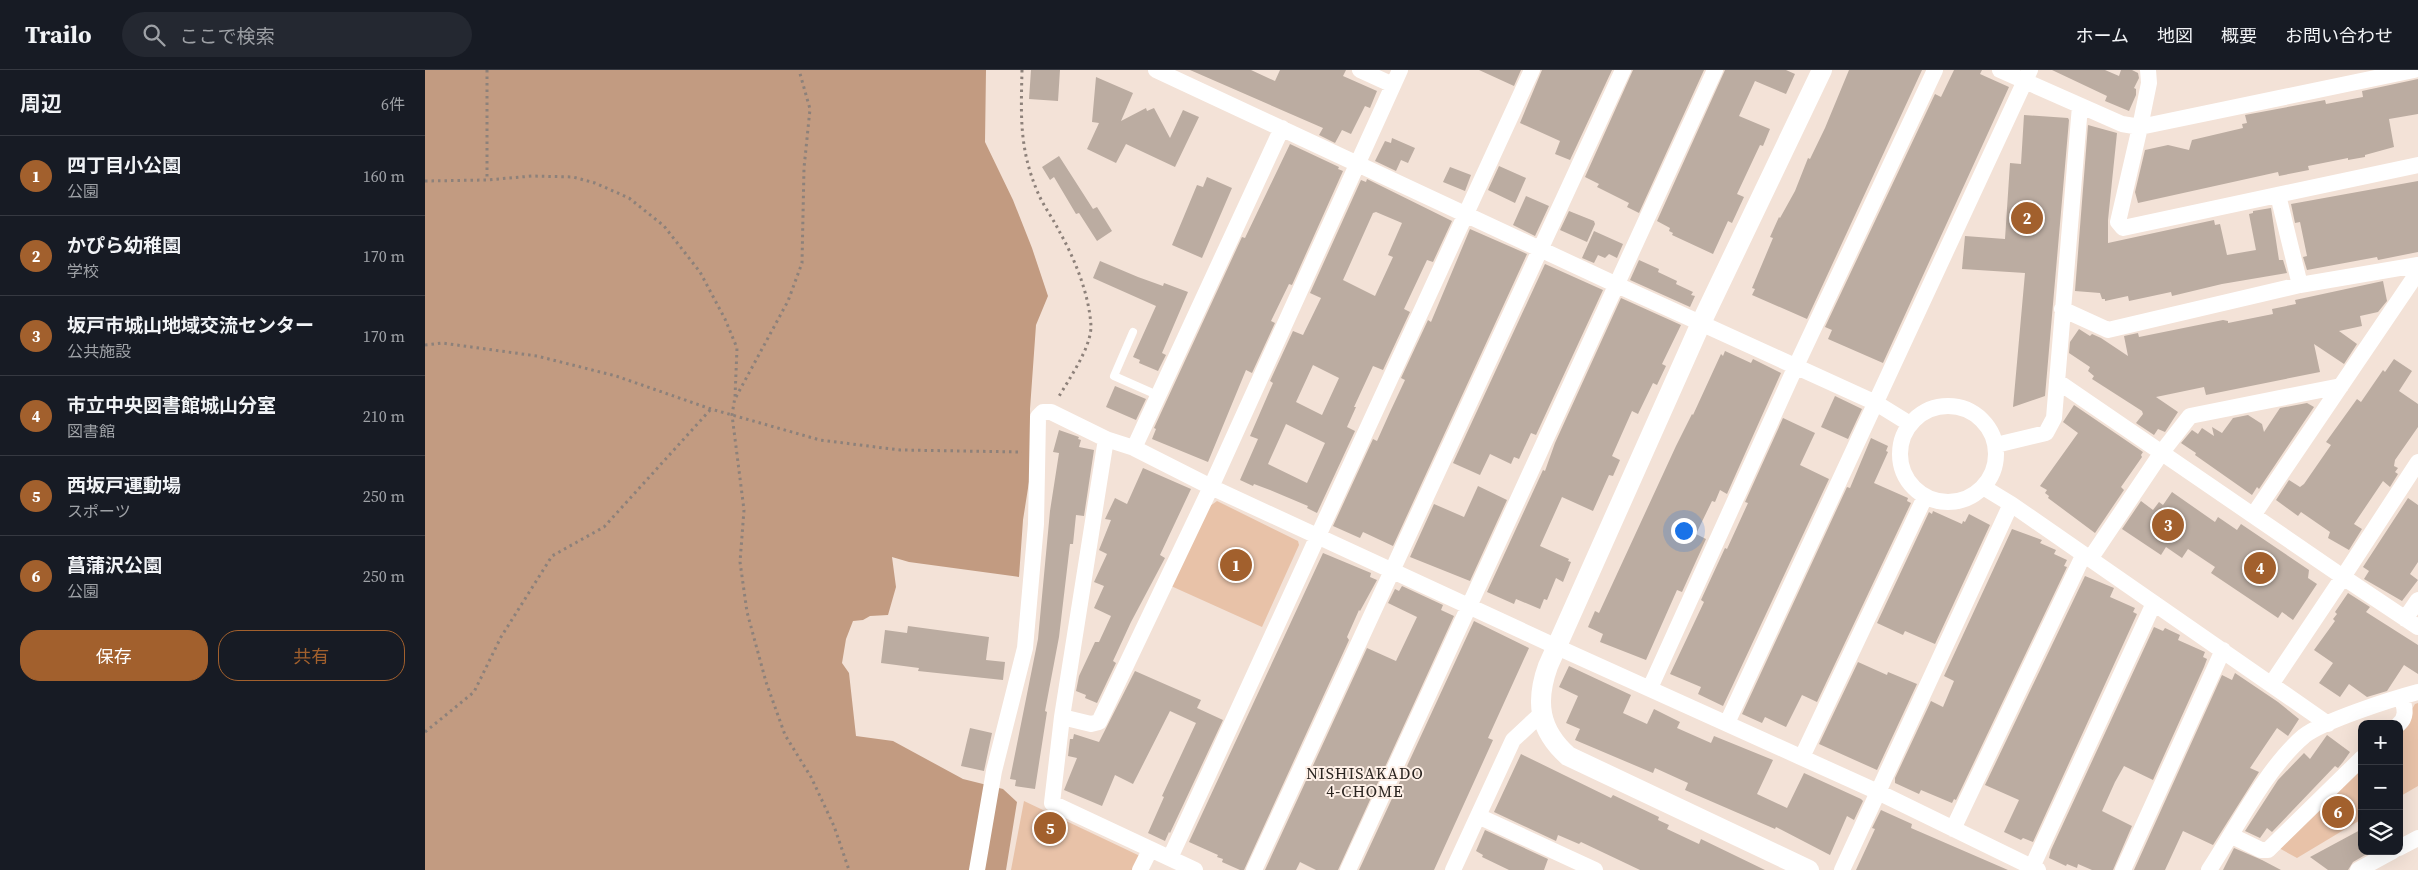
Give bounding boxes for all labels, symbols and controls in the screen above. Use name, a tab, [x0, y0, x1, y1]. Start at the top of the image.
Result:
search box	[122, 12, 472, 57]
text: Trailo	[25, 18, 92, 51]
icon: search	[140, 21, 168, 49]
text: ここで検索	[180, 23, 275, 49]
text: ホーム	[2076, 23, 2129, 48]
text: 地図	[2157, 23, 2193, 48]
text: 概要	[2221, 23, 2257, 48]
text: お問い合わせ	[2285, 23, 2393, 48]
text: 周辺	[20, 89, 62, 118]
text: 6件	[381, 93, 405, 115]
text: 四丁目小公園	[67, 152, 181, 178]
text: 1	[32, 165, 40, 187]
text: 160 m	[363, 165, 405, 187]
text: 公園	[67, 180, 99, 202]
pin: 2	[2011, 199, 2043, 237]
text: かぴら幼稚園	[67, 232, 181, 258]
text: 2	[32, 245, 40, 267]
text: 170 m	[363, 245, 405, 267]
text: 学校	[67, 260, 99, 282]
text: 坂戸市城山地域交流センター	[67, 312, 314, 338]
text: 3	[32, 325, 40, 347]
text: 170 m	[363, 325, 405, 347]
text: 公共施設	[67, 340, 131, 362]
text: 市立中央図書館城山分室	[67, 392, 276, 418]
text: 4	[32, 405, 40, 427]
text: 210 m	[363, 405, 405, 427]
text: 図書館	[67, 420, 115, 442]
text: 西坂戸運動場	[67, 472, 181, 498]
text: 5	[32, 485, 40, 507]
text: 250 m	[363, 485, 405, 507]
text: スポーツ	[67, 500, 131, 522]
pin: 3	[2152, 506, 2184, 544]
your location	[1671, 518, 1697, 544]
pin: 1	[1220, 546, 1252, 584]
pin: 4	[2244, 549, 2276, 587]
text: 菖蒲沢公園	[67, 552, 162, 578]
text: 6	[32, 565, 40, 587]
text: 250 m	[363, 565, 405, 587]
text: 公園	[67, 580, 99, 602]
button: 保存	[20, 630, 208, 681]
button: 共有	[218, 630, 405, 681]
map controls	[2358, 720, 2403, 855]
button: +	[2358, 720, 2403, 765]
district label: NISHISAKADO 4-CHOME	[1306, 762, 1424, 802]
button: −	[2358, 765, 2403, 810]
pin: 6	[2322, 793, 2354, 831]
pin: 5	[1034, 809, 1066, 847]
button: layers	[2358, 810, 2403, 855]

